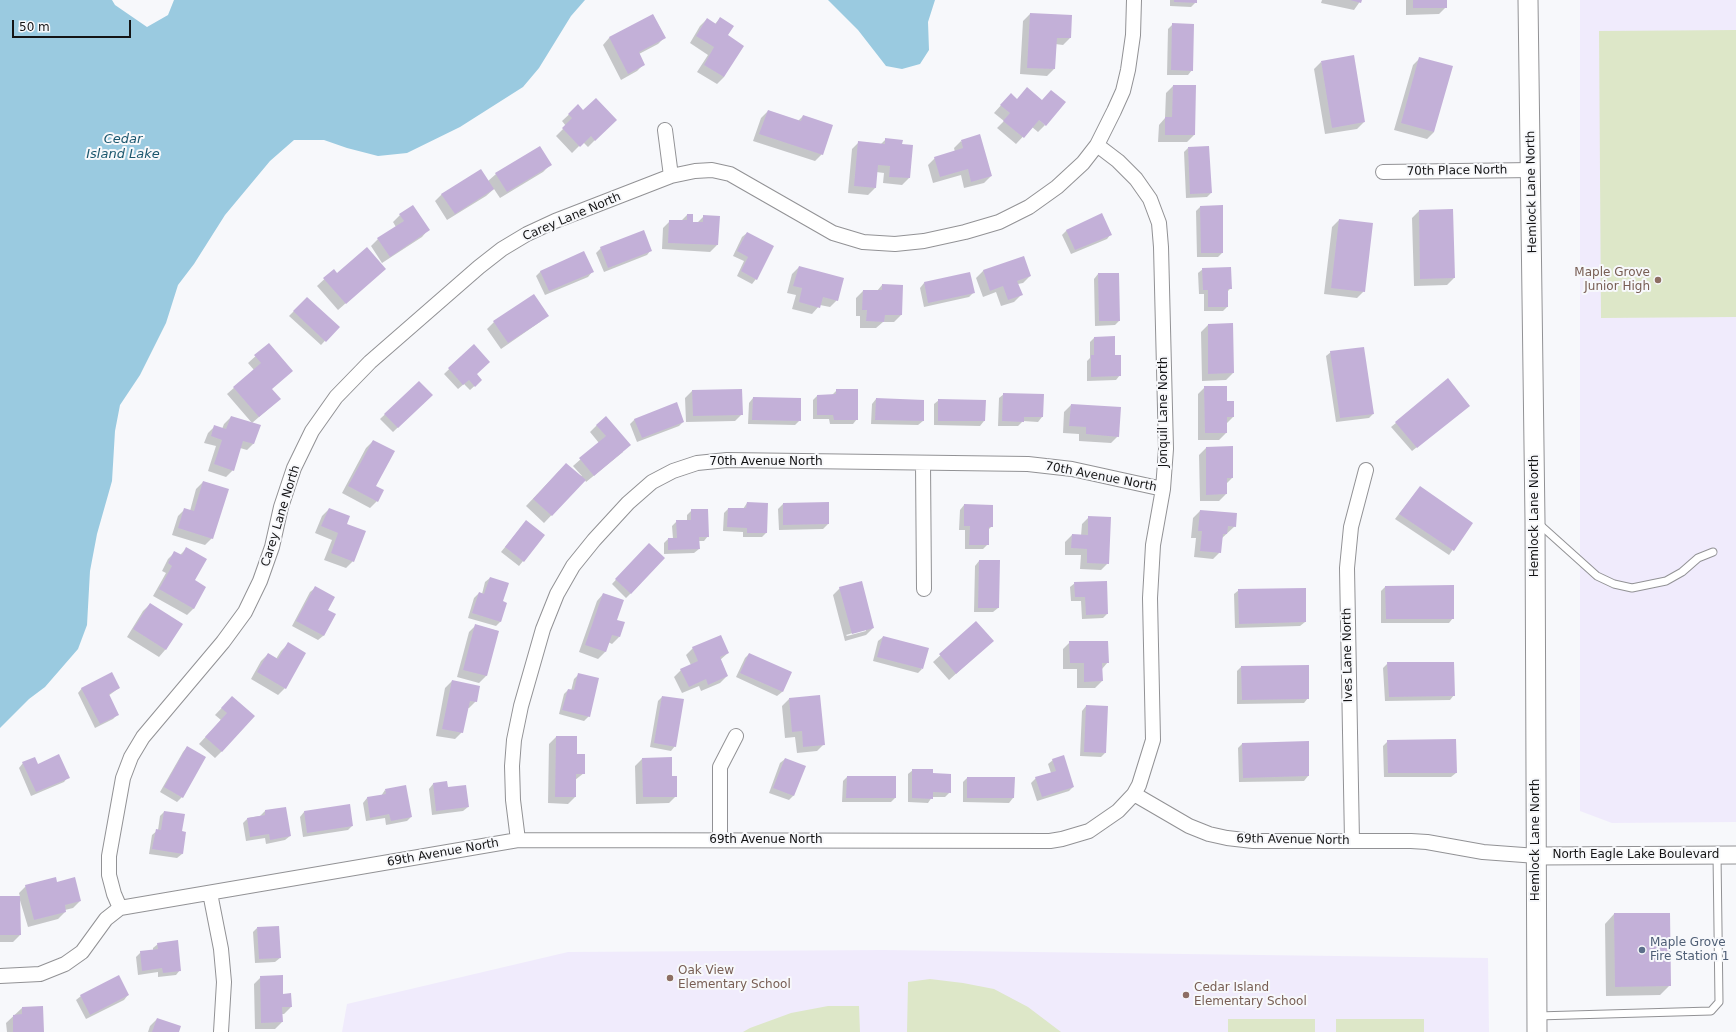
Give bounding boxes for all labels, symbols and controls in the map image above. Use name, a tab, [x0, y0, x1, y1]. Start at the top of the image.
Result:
scale bar	[14, 12, 133, 38]
text: 50 m	[19, 20, 50, 34]
street label: Hemlock Lane North	[1524, 131, 1540, 253]
water label: Cedar Island Lake	[86, 132, 160, 163]
street label: 70th Place North	[1407, 163, 1507, 179]
street label: Carey Lane North	[521, 190, 623, 244]
place label: Maple Grove Junior High	[1574, 266, 1650, 294]
marker: Maple Grove Junior High	[1653, 275, 1663, 285]
street label: Jonquil Lane North	[1157, 357, 1171, 467]
street label: 70th Avenue North	[709, 455, 823, 469]
street label: Hemlock Lane North	[1528, 455, 1542, 577]
street label: 70th Avenue North	[1044, 459, 1158, 495]
street label: Carey Lane North	[259, 464, 303, 568]
street label: Ives Lane North	[1340, 608, 1356, 702]
street label: Hemlock Lane North	[1529, 779, 1543, 901]
street label: 69th Avenue North	[1236, 832, 1350, 848]
street label: 69th Avenue North	[709, 833, 823, 847]
street label: 69th Avenue North	[386, 836, 500, 870]
street label: North Eagle Lake Boulevard	[1553, 848, 1719, 862]
place label: Maple Grove Fire Station 1	[1650, 936, 1729, 964]
marker: Maple Grove Fire Station 1	[1637, 945, 1647, 955]
place label: Oak View Elementary School	[678, 964, 791, 992]
marker: Oak View Elementary School	[665, 973, 675, 983]
place label: Cedar Island Elementary School	[1194, 981, 1307, 1009]
marker: Cedar Island Elementary School	[1181, 990, 1191, 1000]

